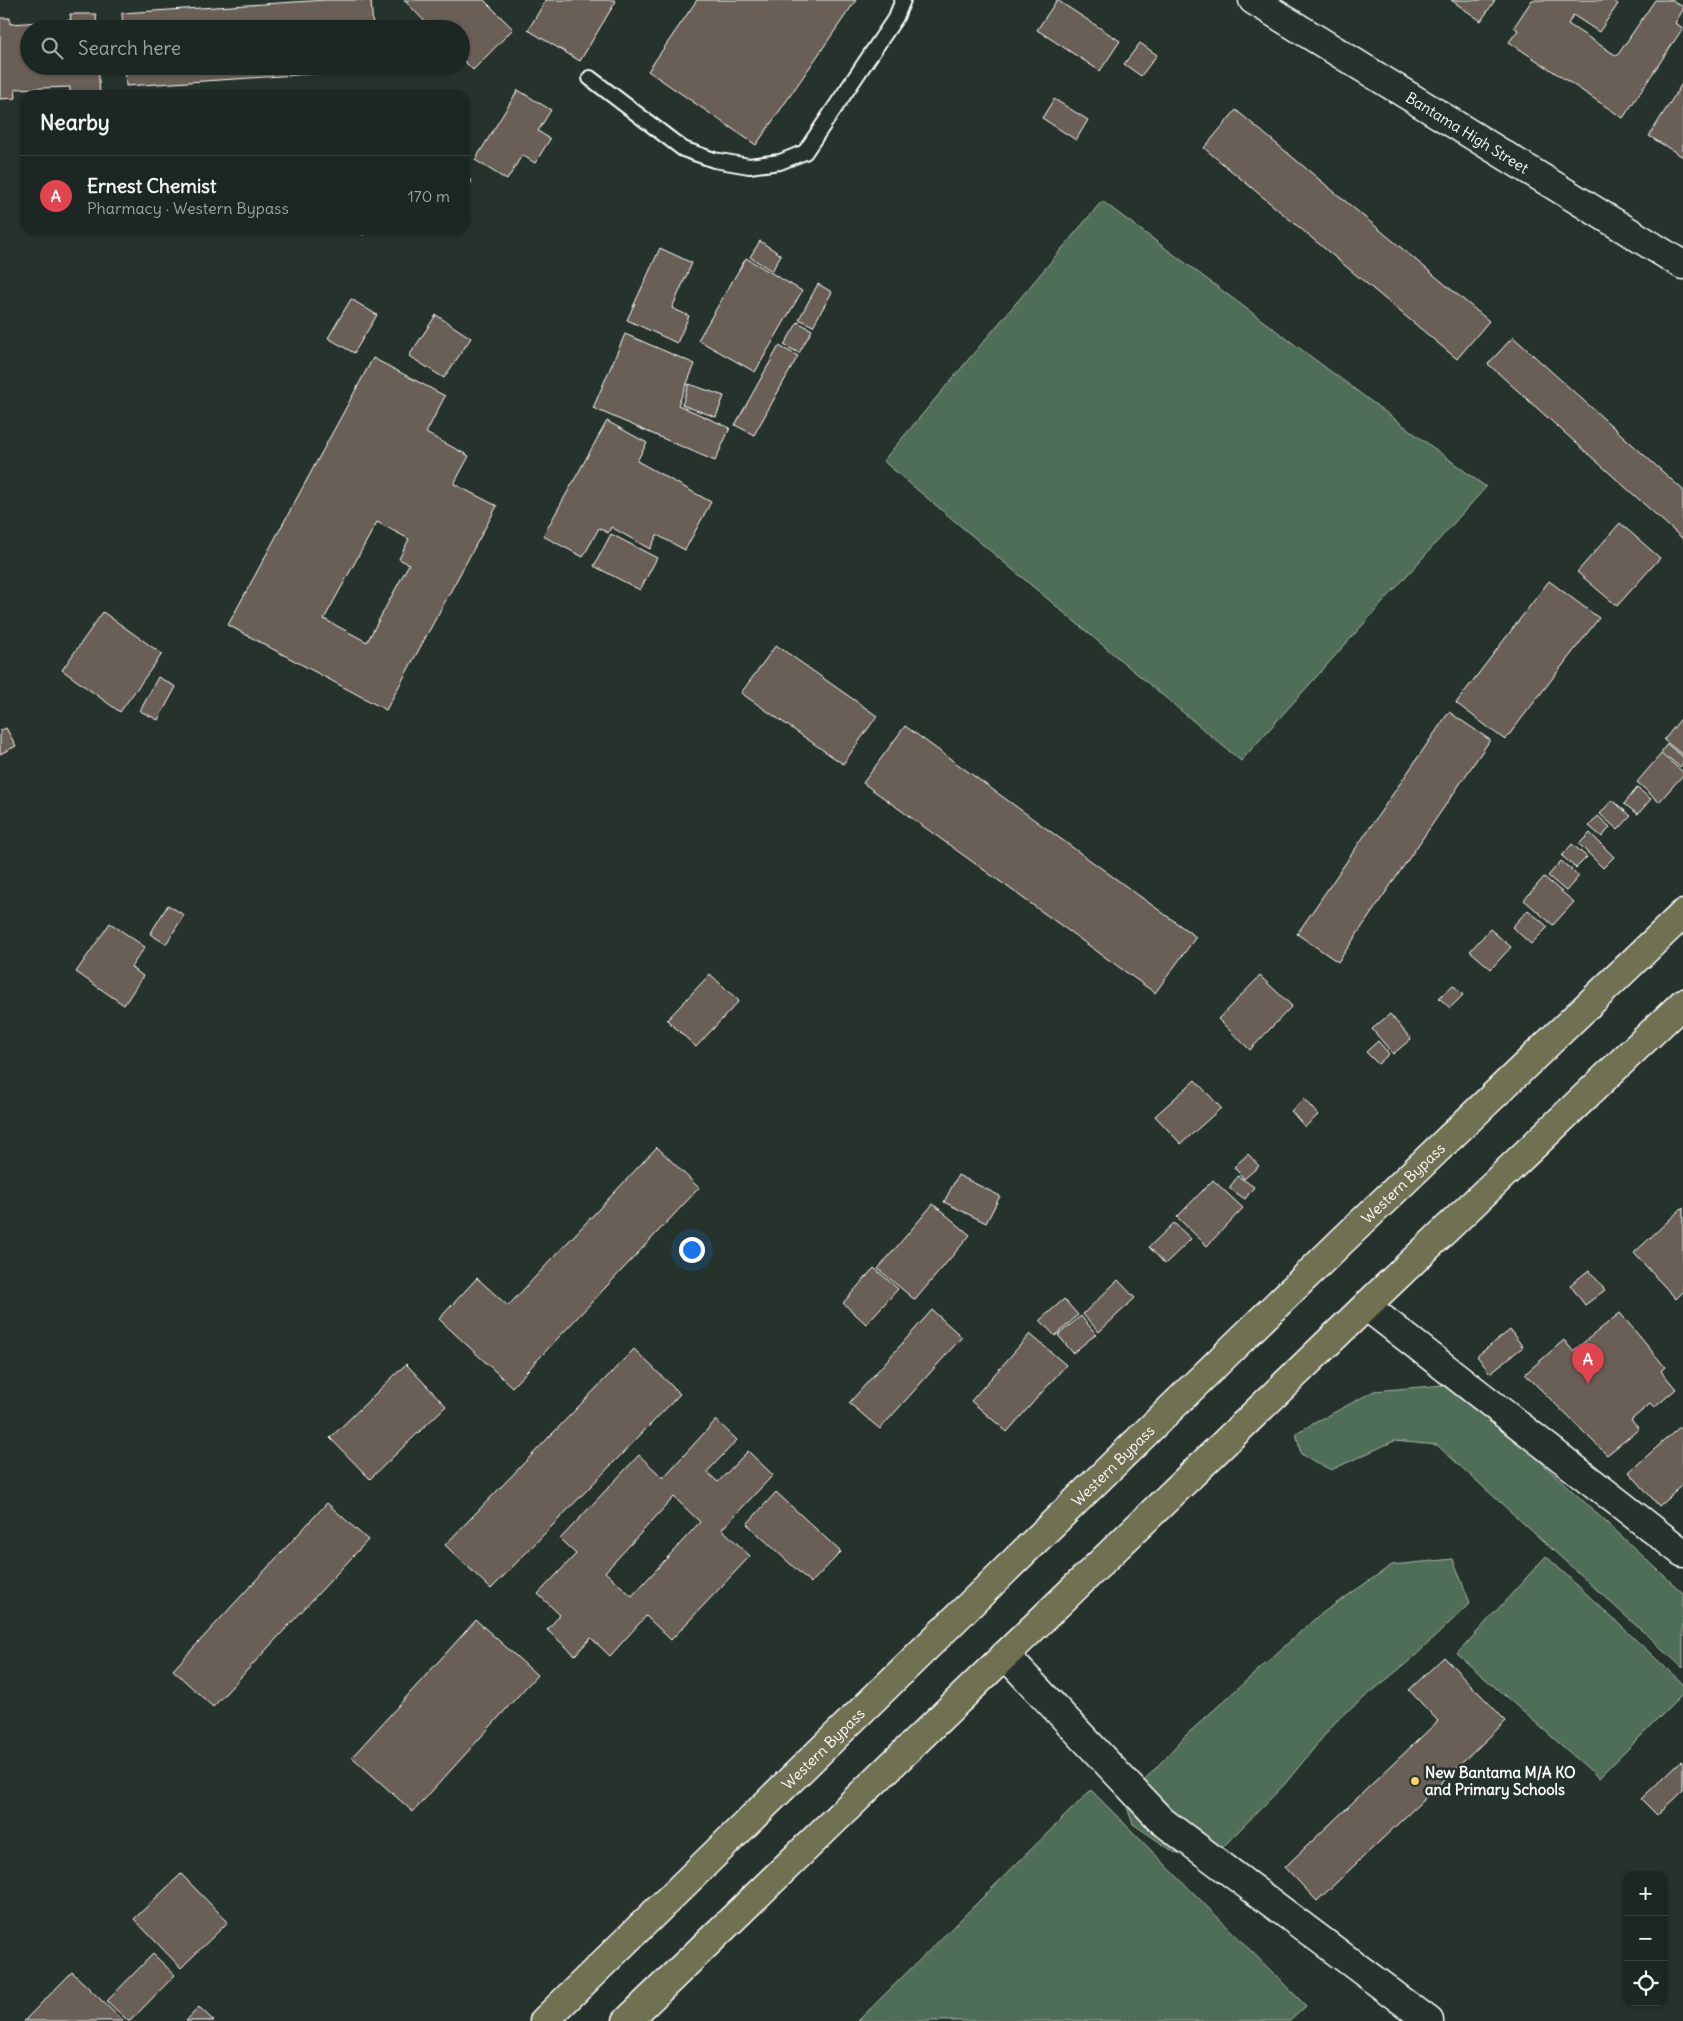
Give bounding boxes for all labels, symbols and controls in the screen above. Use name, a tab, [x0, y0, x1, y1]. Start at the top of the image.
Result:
search box	[20, 20, 470, 75]
icon: search	[38, 34, 66, 62]
text: Search here	[78, 36, 181, 60]
street label: Bantama High Street	[1403, 87, 1532, 177]
text: Nearby	[40, 109, 110, 136]
text: Ernest Chemist	[87, 174, 216, 198]
text: A	[51, 186, 61, 206]
text: 170 m	[407, 186, 450, 206]
text: Pharmacy · Western Bypass	[87, 198, 289, 218]
street label: Western Bypass	[1357, 1138, 1449, 1227]
your location	[679, 1237, 705, 1263]
pin: A	[1572, 1343, 1604, 1384]
street label: Western Bypass	[1067, 1420, 1158, 1510]
street label: Western Bypass	[777, 1704, 868, 1793]
place label: New Bantama M/A KO and Primary Schools	[1425, 1763, 1576, 1800]
marker: New Bantama M/A KO and Primary Schools	[1409, 1775, 1421, 1787]
map controls	[1623, 1871, 1668, 2006]
button: +	[1623, 1871, 1668, 1916]
button: −	[1623, 1916, 1668, 1961]
button: locate	[1623, 1961, 1668, 2006]

